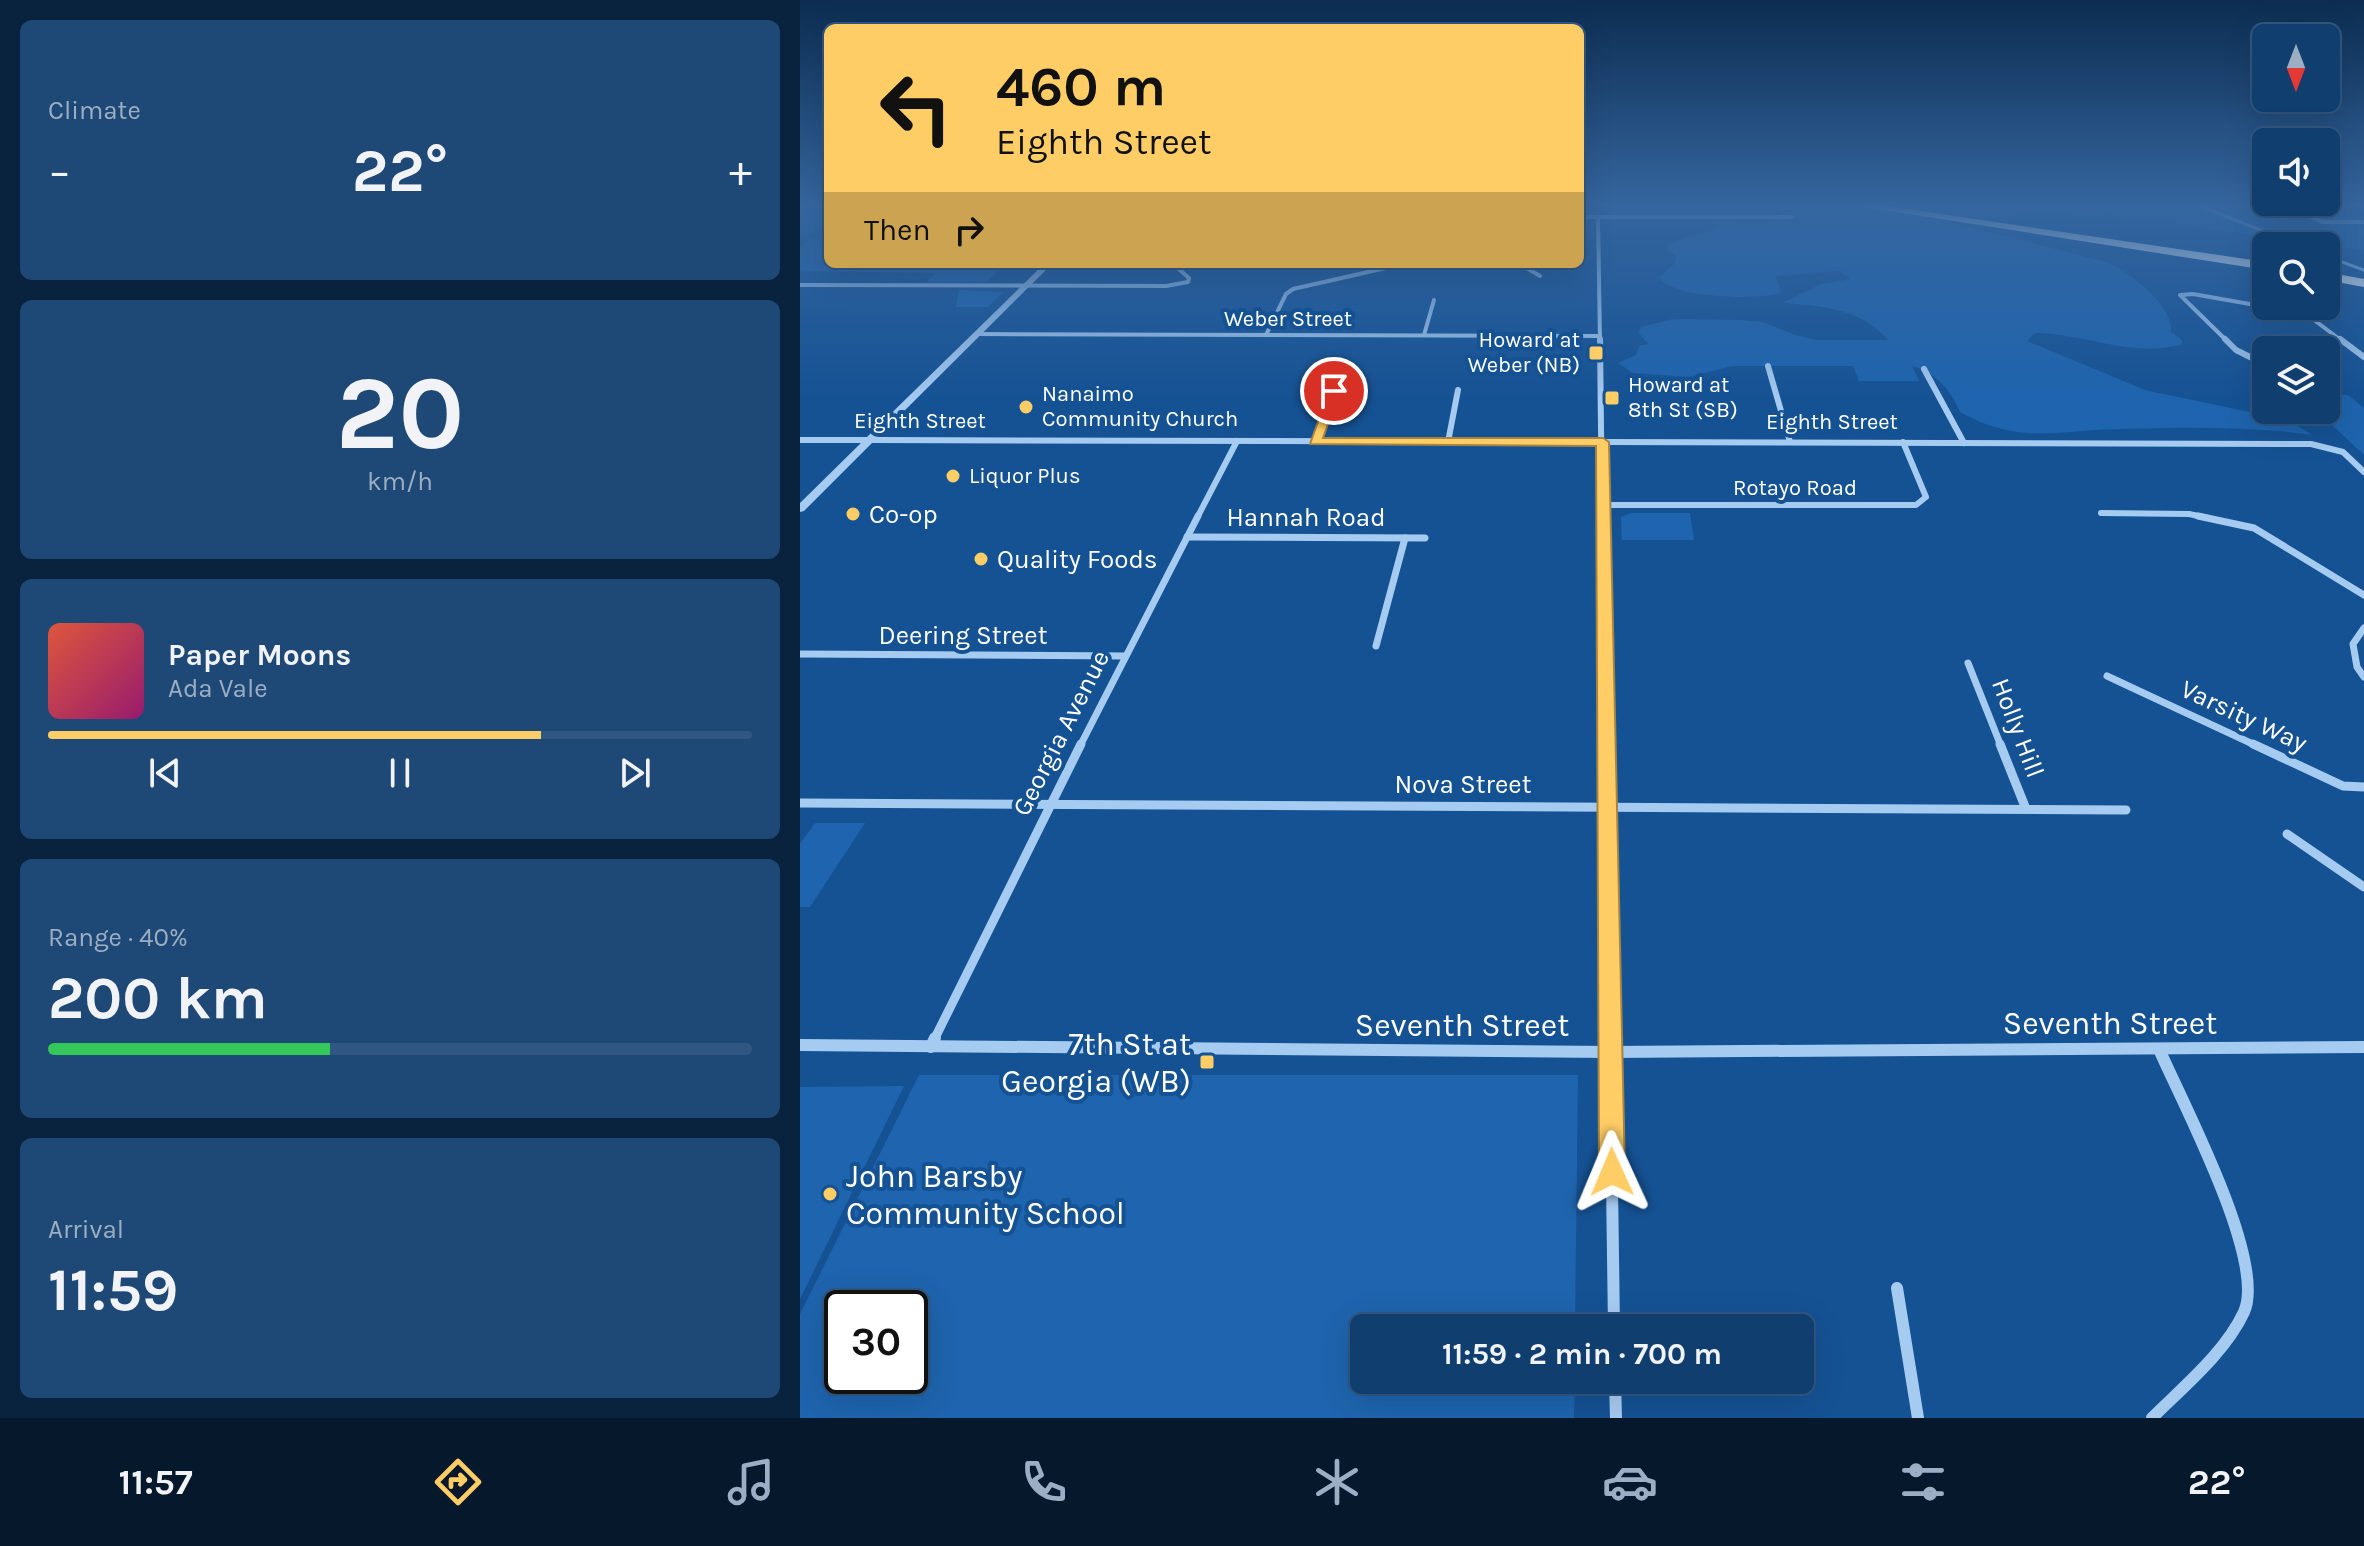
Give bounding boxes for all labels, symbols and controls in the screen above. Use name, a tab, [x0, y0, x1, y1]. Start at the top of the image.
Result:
north arrow	[2252, 24, 2340, 112]
map controls	[2252, 24, 2340, 424]
text: 460 m	[996, 54, 1166, 119]
icon: left	[864, 56, 968, 160]
text: Climate	[48, 95, 141, 126]
text: Eighth Street	[996, 121, 1212, 163]
button: sound	[2252, 128, 2340, 216]
text: 22°	[352, 136, 448, 206]
text: −	[48, 146, 71, 197]
text: +	[729, 146, 752, 197]
icon: right	[947, 208, 991, 252]
text: Then	[864, 212, 931, 248]
button: search	[2252, 232, 2340, 320]
street label: Weber Street	[1224, 306, 1352, 332]
place label: Howard at Weber (NB)	[1468, 327, 1580, 378]
button: layers	[2252, 336, 2340, 424]
marker: Howard at Weber (NB)	[1587, 344, 1605, 362]
text: 20	[336, 353, 464, 474]
pin	[1300, 357, 1368, 425]
icon: arrive	[1312, 369, 1356, 413]
place label: Howard at 8th St (SB)	[1628, 372, 1738, 423]
place label: Nanaimo Community Church	[1042, 381, 1238, 432]
marker: Howard at 8th St (SB)	[1603, 389, 1621, 407]
marker: Nanaimo Community Church	[1017, 398, 1035, 416]
street label: Eighth Street	[854, 408, 986, 434]
street label: Eighth Street	[1766, 409, 1898, 435]
place label: Liquor Plus	[969, 463, 1080, 489]
text: km/h	[367, 466, 433, 497]
marker: Liquor Plus	[944, 467, 962, 485]
street label: Rotayo Road	[1733, 475, 1857, 501]
place label: Co-op	[869, 499, 938, 530]
street label: Hannah Road	[1226, 502, 1386, 533]
marker: Co-op	[844, 505, 862, 523]
place label: Quality Foods	[997, 544, 1157, 575]
marker: Quality Foods	[972, 550, 990, 568]
street label: Deering Street	[879, 620, 1048, 651]
text: Paper Moons	[168, 637, 351, 673]
street label: Georgia Avenue	[1006, 645, 1116, 821]
text: Ada Vale	[168, 673, 268, 704]
street label: Varsity Way	[2176, 673, 2312, 759]
street label: Holly Hill	[1985, 674, 2051, 782]
icon: previous	[143, 751, 187, 795]
icon: pause	[378, 751, 422, 795]
icon: next	[613, 751, 657, 795]
street label: Nova Street	[1395, 769, 1532, 800]
text: Range · 40%	[48, 922, 188, 953]
text: 200 km	[48, 963, 268, 1033]
street label: Seventh Street	[2003, 1005, 2217, 1042]
street label: Seventh Street	[1355, 1007, 1569, 1044]
place label: 7th St at Georgia (WB)	[1001, 1026, 1191, 1100]
marker: 7th St at Georgia (WB)	[1198, 1053, 1216, 1071]
position arrow	[1570, 1130, 1654, 1214]
place label: John Barsby Community School	[846, 1158, 1125, 1232]
marker: John Barsby Community School	[821, 1185, 839, 1203]
text: Arrival	[48, 1214, 124, 1245]
text: 11:59	[48, 1255, 178, 1325]
speed limit sign: 30	[824, 1290, 928, 1394]
text: 11:59 · 2 min · 700 m	[1442, 1336, 1722, 1372]
icon: directions	[430, 1454, 486, 1510]
icon: music	[723, 1454, 779, 1510]
icon: phone	[1016, 1454, 1072, 1510]
icon: climate	[1309, 1454, 1365, 1510]
icon: car	[1602, 1454, 1658, 1510]
icon: filters	[1895, 1454, 1951, 1510]
text: 11:57	[119, 1461, 193, 1503]
text: 22°	[2188, 1461, 2245, 1503]

